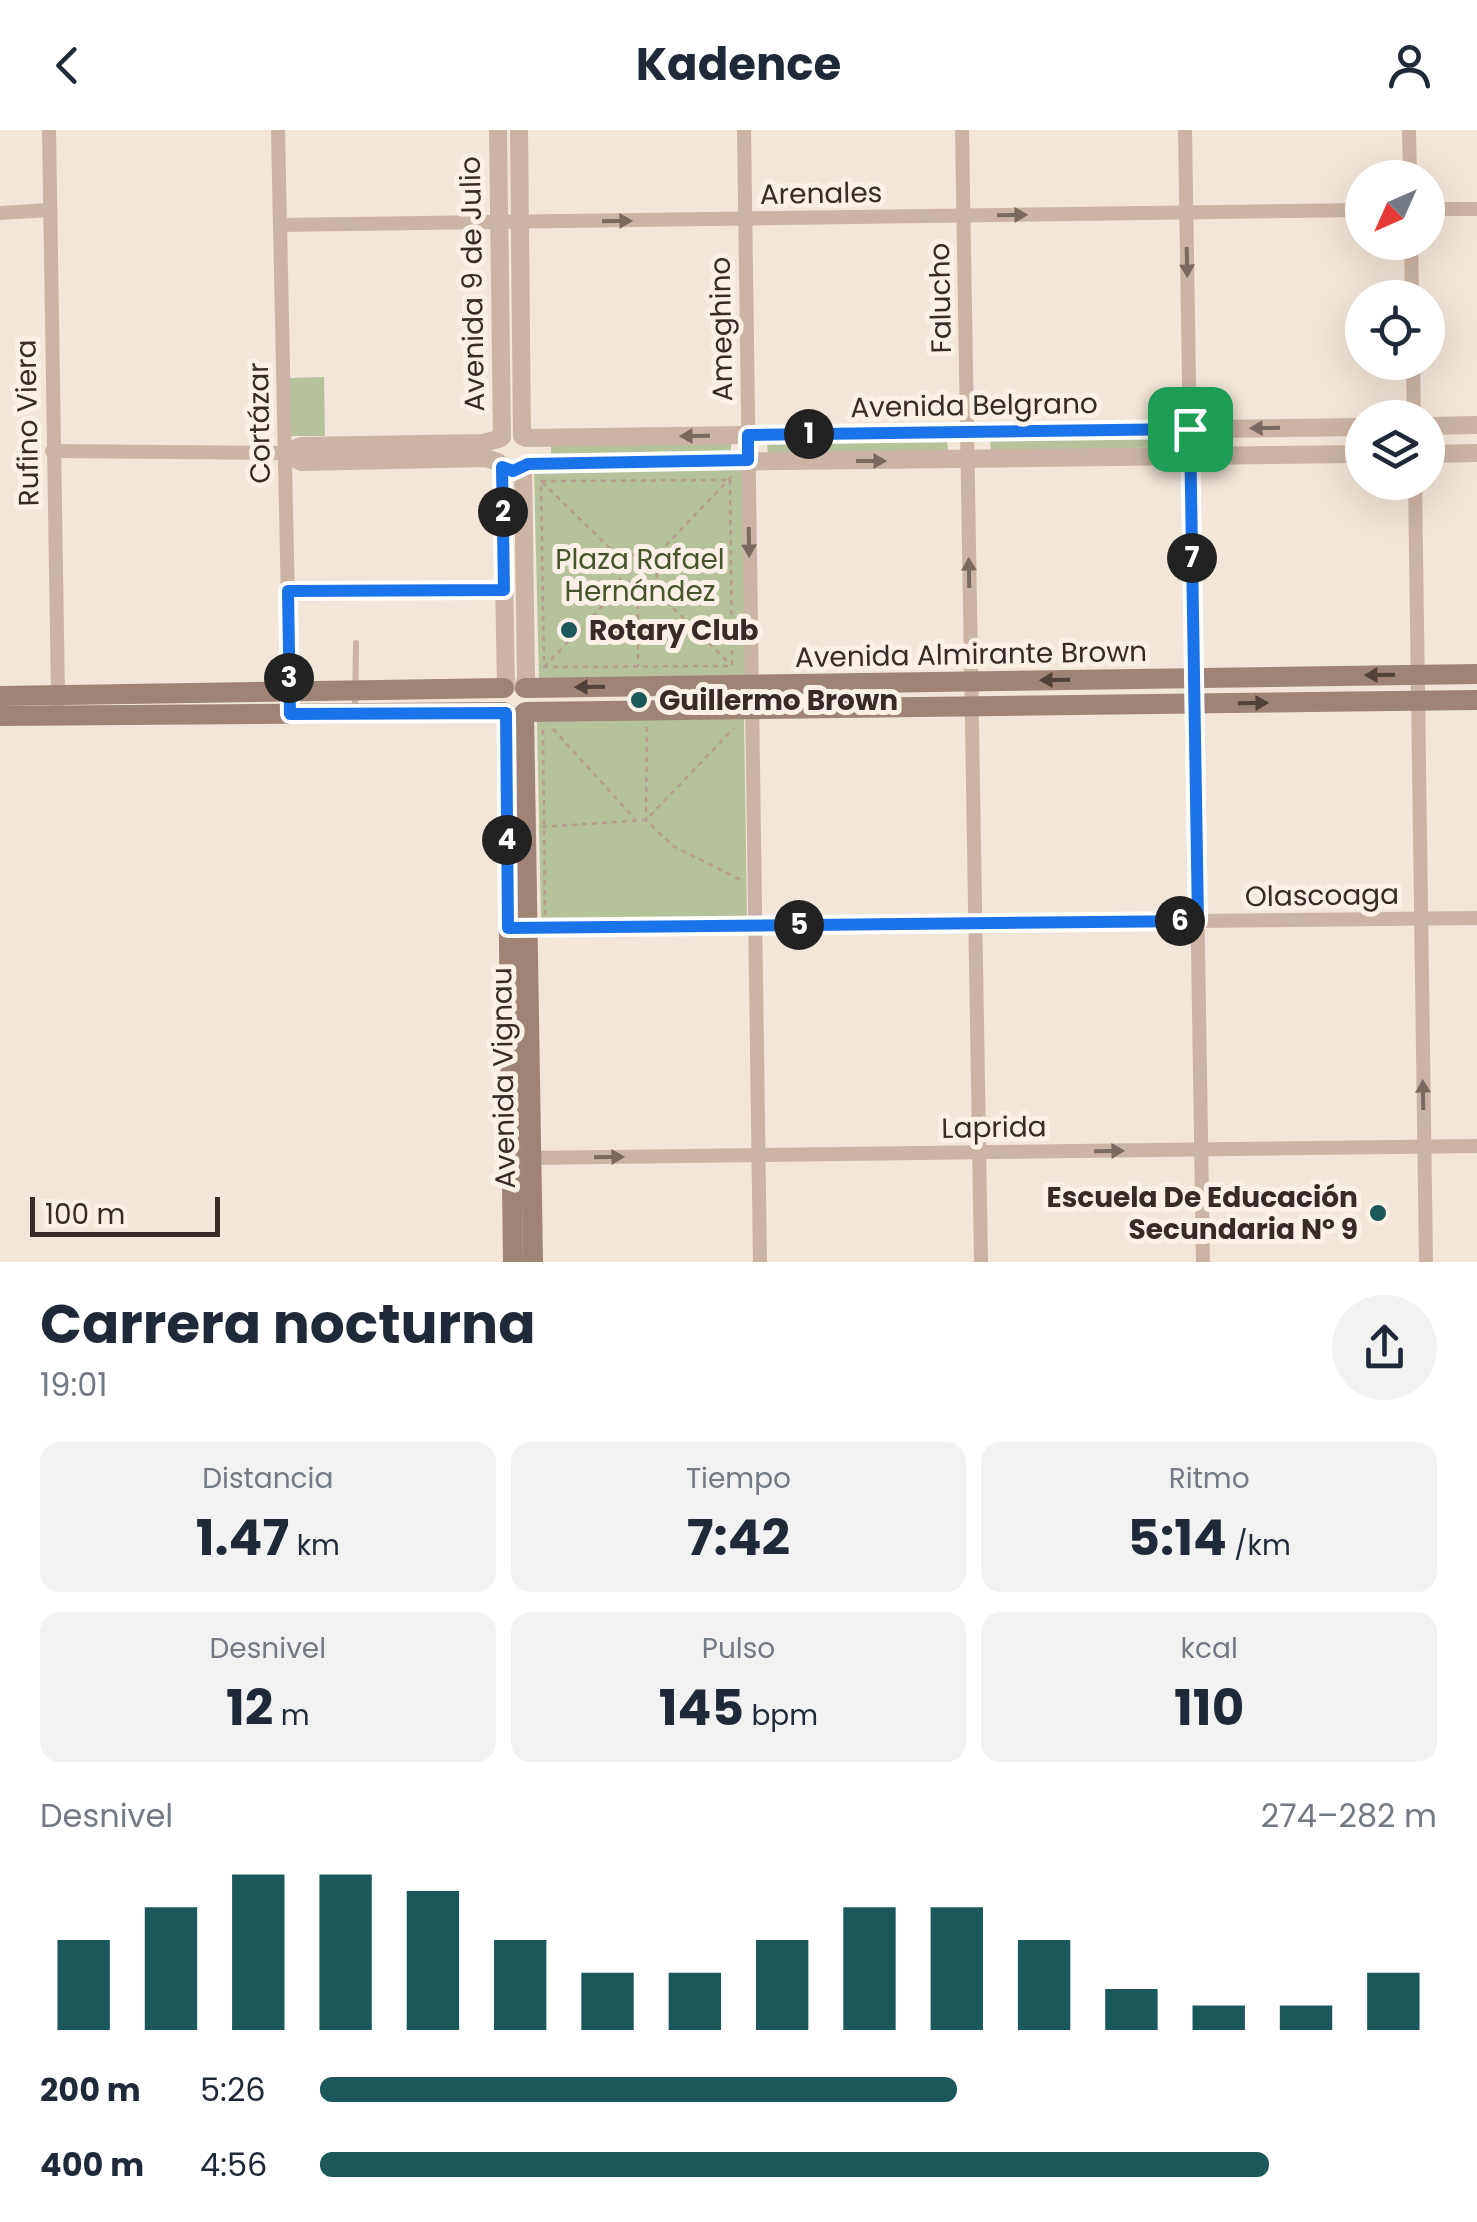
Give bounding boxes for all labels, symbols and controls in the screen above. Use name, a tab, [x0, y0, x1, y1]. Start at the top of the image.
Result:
text: Kadence	[636, 33, 841, 96]
icon: back	[40, 38, 95, 93]
icon: person	[1382, 38, 1437, 93]
street label: Avenida 9 de Julio	[451, 156, 494, 412]
north arrow	[1345, 160, 1445, 260]
map controls	[1345, 160, 1445, 500]
street label: Arenales	[759, 173, 883, 214]
one-way arrow	[997, 207, 1029, 223]
one-way arrow	[602, 213, 634, 229]
street label: Falucho	[920, 242, 961, 354]
one-way arrow	[1179, 247, 1195, 279]
street label: Ameghino	[701, 256, 742, 402]
button: locate	[1345, 280, 1445, 380]
street label: Rufino Viera	[7, 339, 48, 507]
street label: Cortázar	[239, 362, 280, 484]
street label: Avenida Belgrano	[850, 384, 1098, 427]
pin	[1148, 387, 1233, 472]
button: layers	[1345, 400, 1445, 500]
icon: arrive	[1163, 402, 1218, 457]
pin: 1	[784, 409, 834, 459]
text: 1	[804, 414, 814, 453]
one-way arrow	[1249, 420, 1281, 436]
one-way arrow	[679, 428, 711, 444]
one-way arrow	[855, 453, 887, 469]
pin: 2	[478, 487, 528, 537]
text: 2	[495, 492, 511, 531]
one-way arrow	[742, 527, 758, 559]
pin: 7	[1167, 533, 1217, 583]
text: 7	[1185, 538, 1199, 577]
park label: Plaza Rafael Hernández	[555, 540, 725, 611]
one-way arrow	[961, 557, 977, 589]
place label: Rotary Club	[589, 611, 759, 650]
marker: Rotary Club	[558, 619, 580, 641]
street label: Avenida Almirante Brown	[795, 632, 1147, 677]
pin: 3	[264, 653, 314, 703]
text: 3	[281, 658, 297, 697]
one-way arrow	[1363, 668, 1395, 684]
one-way arrow	[1038, 673, 1070, 689]
one-way arrow	[573, 680, 605, 696]
place label: Guillermo Brown	[659, 681, 898, 720]
marker: Guillermo Brown	[628, 689, 650, 711]
one-way arrow	[1238, 695, 1270, 711]
pin: 4	[482, 815, 532, 865]
text: 4	[498, 820, 516, 859]
street label: Olascoaga	[1245, 875, 1399, 916]
pin: 6	[1155, 896, 1205, 946]
pin: 5	[774, 900, 824, 950]
text: 6	[1171, 901, 1189, 940]
text: 5	[790, 905, 808, 944]
street label: Avenida Vignau	[482, 967, 525, 1189]
one-way arrow	[1415, 1078, 1431, 1110]
street label: Laprida	[941, 1107, 1047, 1148]
one-way arrow	[1093, 1142, 1125, 1158]
one-way arrow	[593, 1149, 625, 1165]
place label: Escuela De Educación Secundaria Nº 9	[1047, 1178, 1358, 1249]
scale bar	[30, 1192, 220, 1236]
text: 100 m	[45, 1195, 125, 1234]
marker: Escuela De Educación Secundaria Nº 9	[1367, 1202, 1389, 1224]
text: Carrera nocturna	[40, 1285, 536, 1362]
button: share	[1332, 1295, 1437, 1400]
text: 19:01	[40, 1362, 108, 1407]
text: Distancia	[202, 1459, 333, 1498]
text: Tiempo	[686, 1459, 791, 1498]
text: Ritmo	[1169, 1459, 1250, 1498]
text: 1.47	[196, 1502, 289, 1573]
text: 7:42	[687, 1502, 790, 1573]
text: 5:14	[1127, 1502, 1227, 1573]
text: km	[289, 1526, 340, 1565]
text: /km	[1227, 1526, 1291, 1565]
text: Desnivel	[210, 1629, 326, 1668]
text: Pulso	[702, 1629, 775, 1668]
text: kcal	[1181, 1629, 1238, 1668]
text: 12	[226, 1672, 273, 1743]
text: 145	[659, 1672, 744, 1743]
text: 110	[1174, 1672, 1244, 1743]
text: m	[273, 1696, 310, 1735]
text: bpm	[744, 1696, 818, 1735]
text: Desnivel	[40, 1793, 173, 1838]
text: 274–282 m	[1261, 1793, 1437, 1838]
text: 200 m	[40, 2067, 141, 2112]
text: 5:26	[200, 2067, 266, 2112]
text: 400 m	[40, 2142, 144, 2187]
text: 4:56	[200, 2142, 267, 2187]

